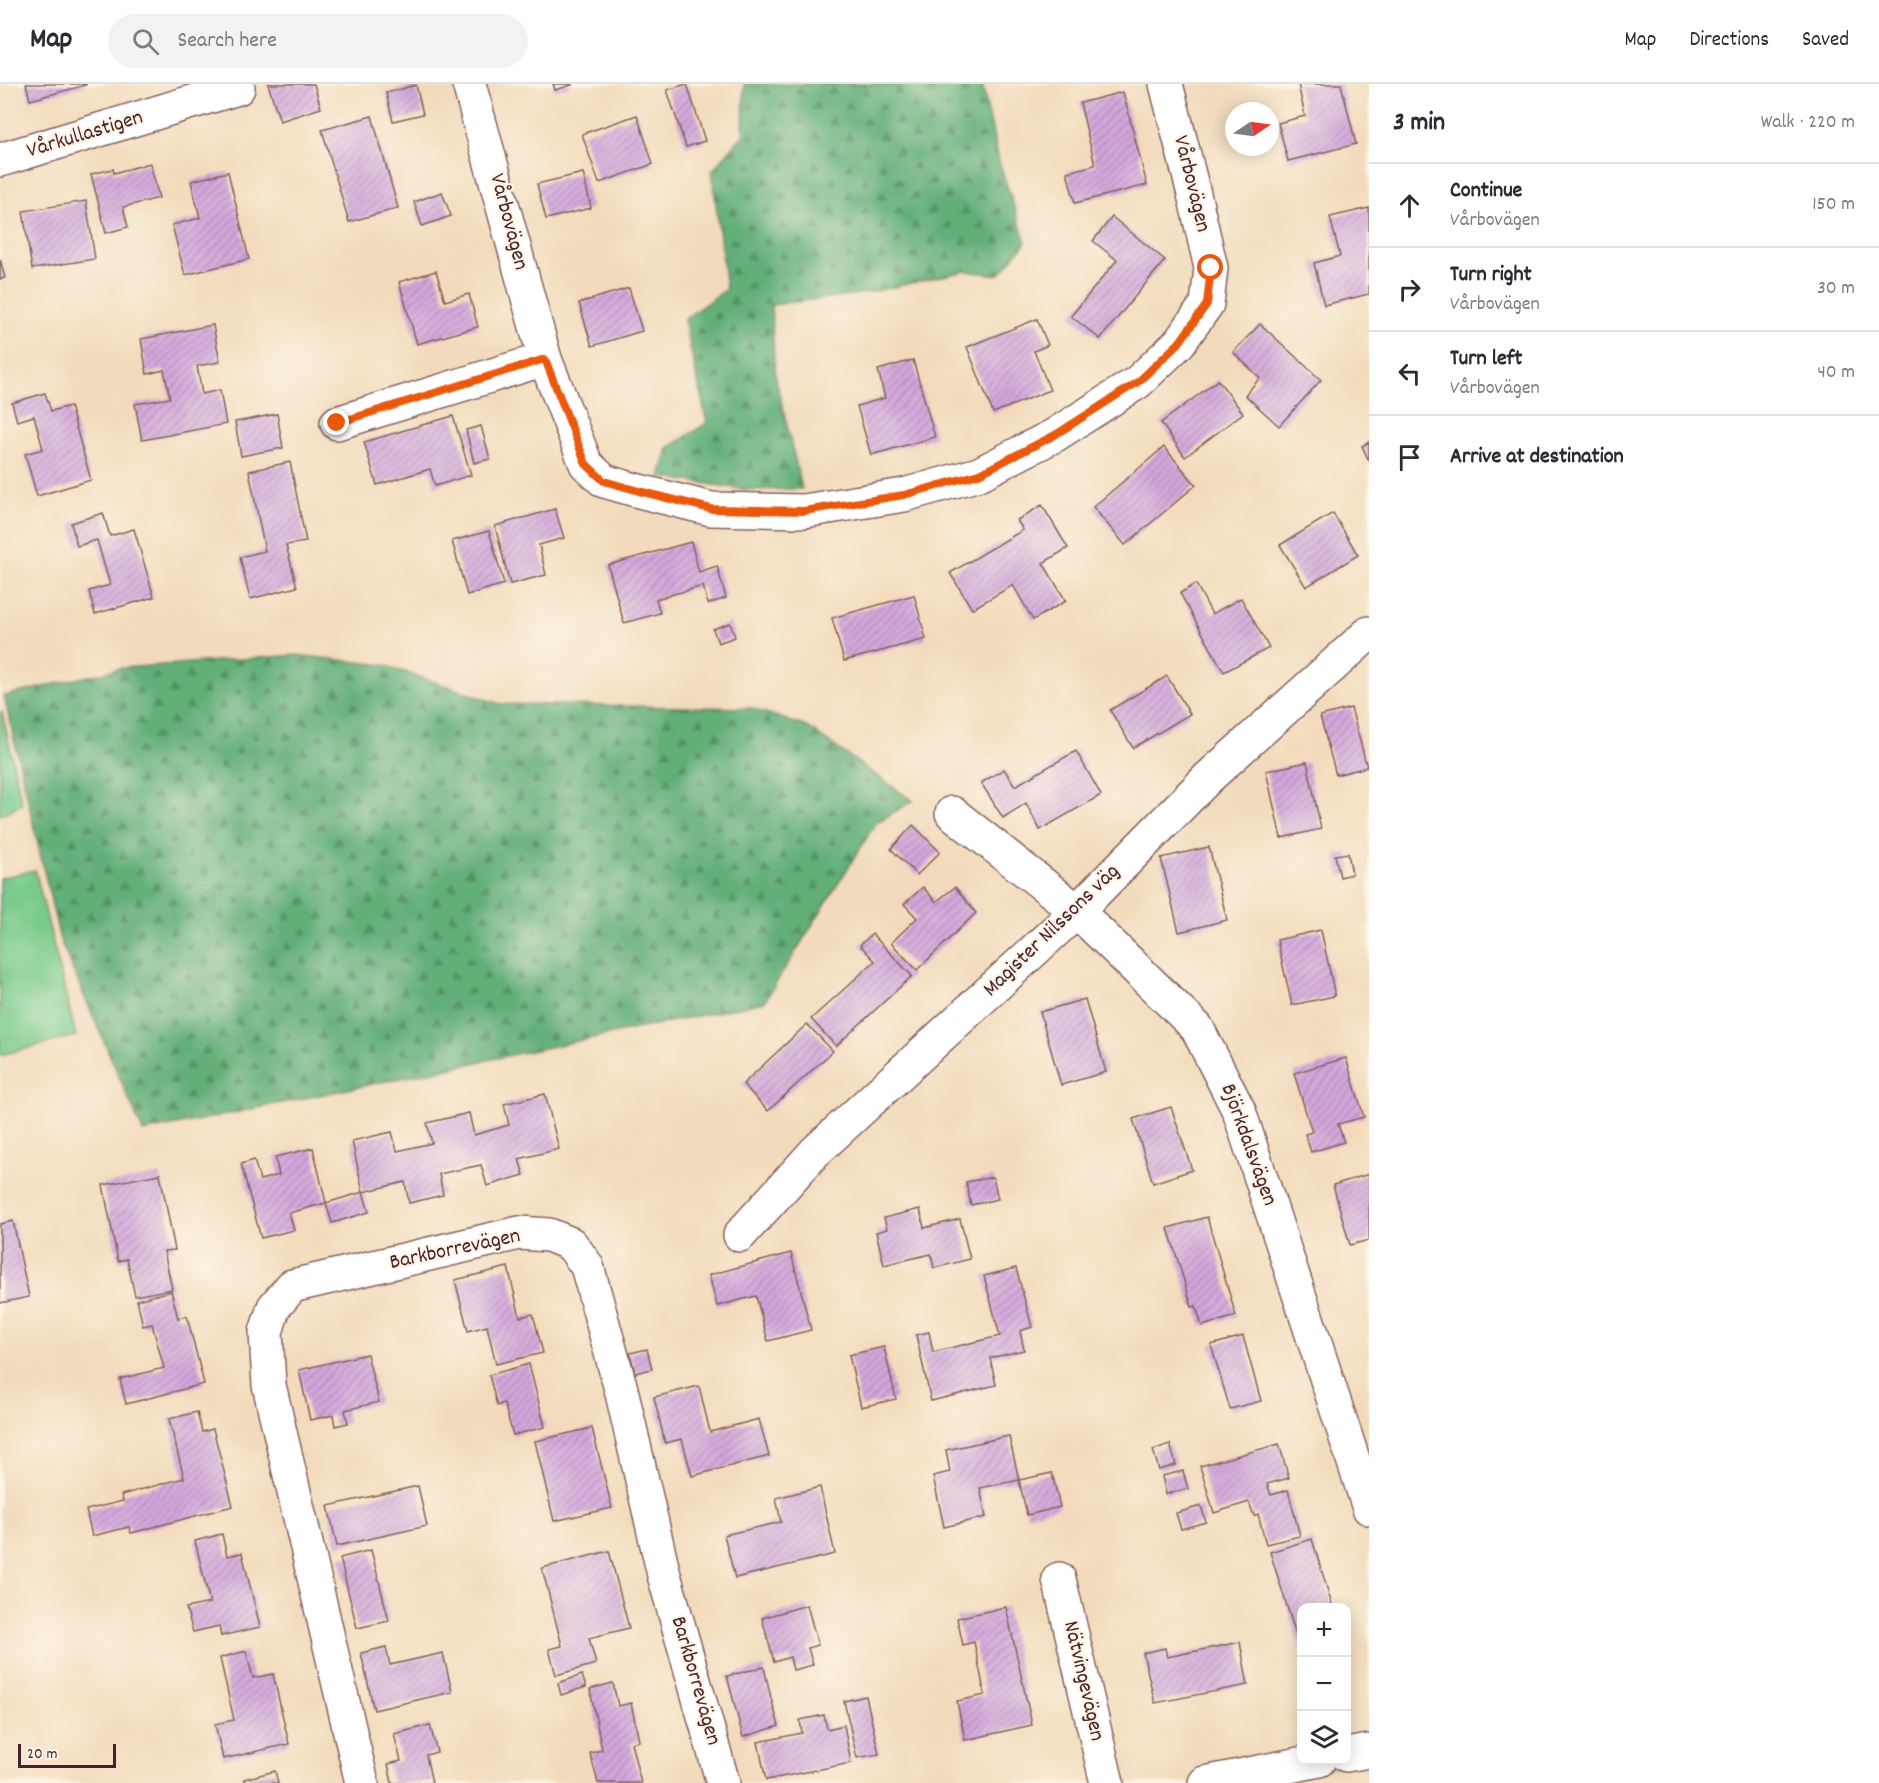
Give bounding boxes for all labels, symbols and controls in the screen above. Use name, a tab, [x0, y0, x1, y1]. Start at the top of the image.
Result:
search box	[108, 14, 528, 68]
text: Map	[30, 21, 72, 61]
icon: search	[129, 25, 162, 58]
text: Search here	[177, 26, 277, 57]
text: Map	[1625, 26, 1656, 56]
text: Directions	[1689, 26, 1769, 56]
text: Saved	[1802, 26, 1849, 56]
north arrow	[1225, 102, 1279, 156]
street label: Vårkullastigen	[23, 103, 147, 167]
text: 3 min	[1393, 105, 1445, 142]
text: Walk · 220 m	[1761, 109, 1855, 137]
street label: Vårbovägen	[1164, 132, 1218, 236]
street label: Vårbovägen	[480, 170, 536, 274]
text: Continue	[1450, 176, 1522, 207]
icon: ahead	[1393, 189, 1426, 222]
text: 150 m	[1812, 191, 1855, 219]
text: Vårbovägen	[1450, 207, 1540, 235]
route start	[1197, 254, 1223, 280]
text: Turn right	[1450, 260, 1532, 291]
icon: right	[1393, 273, 1426, 306]
text: 30 m	[1817, 275, 1855, 303]
text: Vårbovägen	[1450, 291, 1540, 319]
text: Turn left	[1450, 344, 1522, 375]
icon: left	[1393, 357, 1426, 390]
text: 40 m	[1817, 359, 1855, 387]
text: Vårbovägen	[1450, 375, 1540, 403]
route end	[323, 409, 349, 435]
icon: arrive	[1393, 441, 1426, 474]
text: Arrive at destination	[1450, 442, 1624, 473]
street label: Magister Nilssons väg	[977, 857, 1127, 1005]
street label: Björkdalsvägen	[1212, 1080, 1284, 1210]
street label: Barkborrevägen	[387, 1221, 523, 1279]
map controls	[1297, 1603, 1351, 1765]
button: +	[1297, 1603, 1351, 1657]
street label: Barkborrevägen	[662, 1613, 728, 1749]
street label: Nätvingevägen	[1054, 1618, 1112, 1744]
button: −	[1297, 1657, 1351, 1711]
button: layers	[1297, 1711, 1351, 1765]
scale bar	[18, 1741, 116, 1768]
text: 20 m	[27, 1743, 57, 1766]

